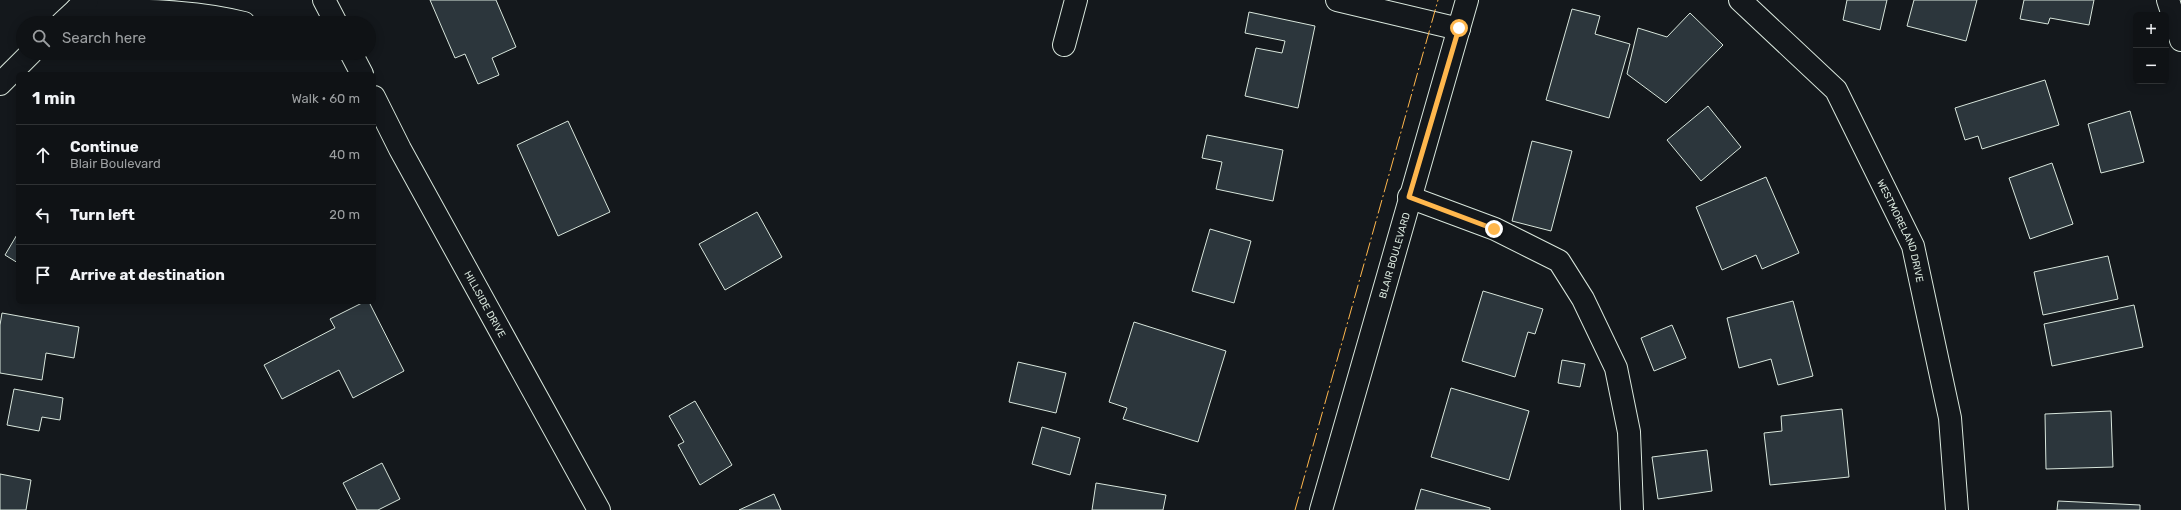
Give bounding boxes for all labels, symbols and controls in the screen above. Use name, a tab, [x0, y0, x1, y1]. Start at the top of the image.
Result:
map controls	[2133, 12, 2169, 84]
button: +	[2133, 12, 2169, 48]
search box	[16, 16, 376, 60]
route start	[1450, 19, 1468, 37]
icon: search	[30, 27, 52, 49]
text: Search here	[62, 29, 146, 47]
button: −	[2133, 48, 2169, 84]
text: 1 min	[32, 88, 75, 108]
text: Walk · 60 m	[291, 91, 360, 106]
text: Continue	[70, 138, 139, 156]
icon: ahead	[32, 144, 54, 166]
text: 40 m	[329, 147, 360, 162]
text: Blair Boulevard	[70, 156, 161, 171]
street label: WESTMORELAND DRIVE	[1874, 177, 1926, 284]
icon: left	[32, 204, 54, 226]
text: Turn left	[70, 206, 135, 224]
text: 20 m	[329, 207, 360, 222]
street label: BLAIR BOULEVARD	[1377, 211, 1413, 300]
route end	[1485, 220, 1503, 238]
icon: arrive	[32, 264, 54, 286]
text: Arrive at destination	[70, 266, 225, 284]
street label: HILLSIDE DRIVE	[461, 269, 508, 340]

